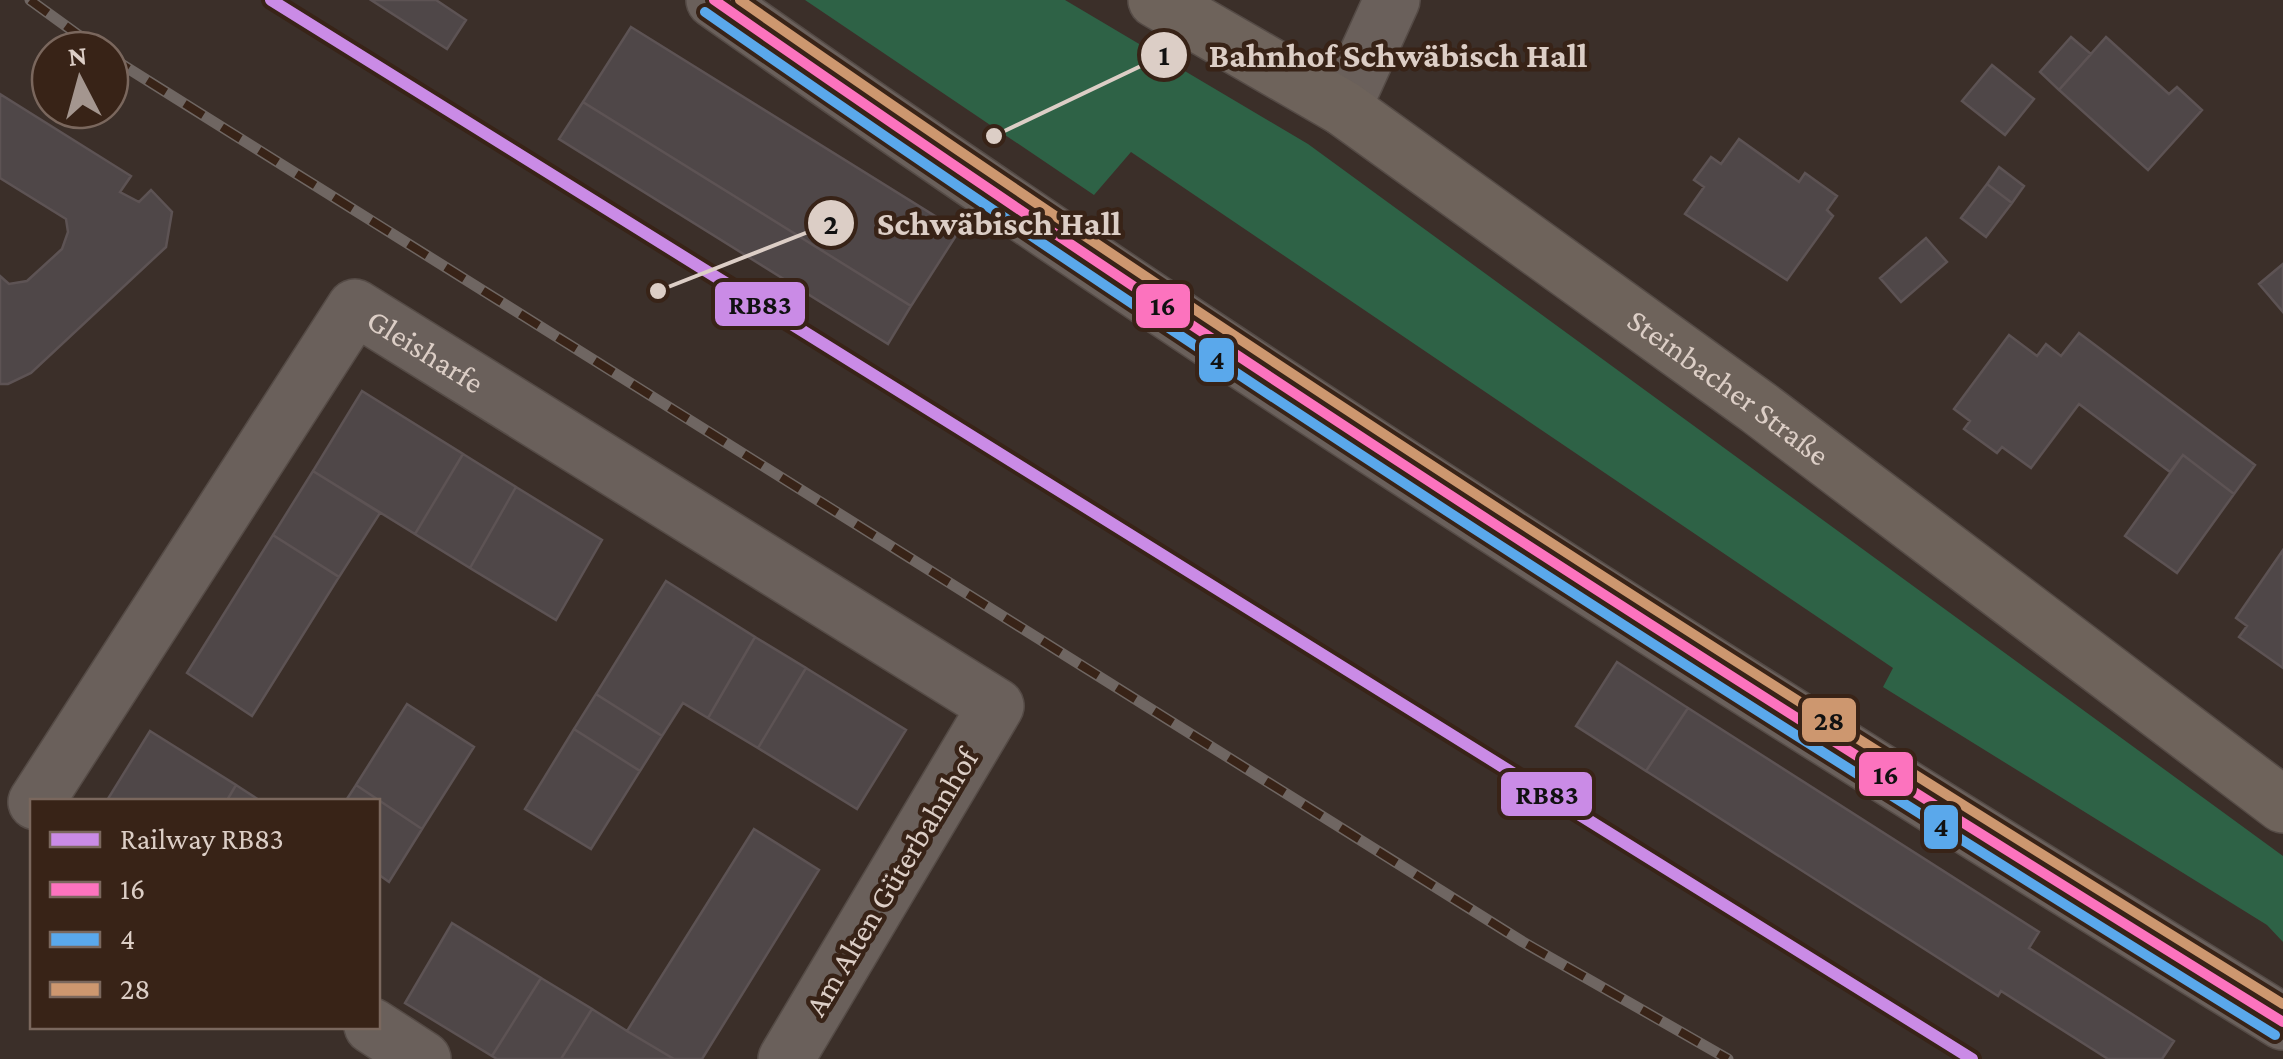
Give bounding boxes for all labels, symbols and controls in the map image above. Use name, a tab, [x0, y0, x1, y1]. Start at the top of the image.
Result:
callout: Bahnhof Schwäbisch Hall	[1139, 22, 1608, 87]
north arrow	[30, 30, 130, 130]
text: Bahnhof Schwäbisch Hall	[1209, 36, 1587, 75]
text: 1	[1158, 38, 1170, 71]
text: N	[66, 39, 89, 72]
callout: Schwäbisch Hall	[806, 191, 1141, 256]
text: Schwäbisch Hall	[877, 204, 1121, 243]
text: 2	[823, 207, 839, 240]
line badge: RB83	[713, 280, 807, 328]
line badge: 16	[1134, 282, 1192, 330]
text: RB83	[728, 289, 792, 320]
text: 16	[1150, 290, 1176, 321]
street label: Gleisharfe	[361, 301, 490, 401]
street label: Steinbacher Straße	[1621, 301, 1837, 473]
line badge: 4	[1197, 336, 1236, 384]
text: 4	[1209, 344, 1225, 375]
line badge: 28	[1800, 696, 1858, 744]
text: 28	[1814, 705, 1844, 736]
street label: Am Alten Güterbahnhof	[797, 741, 986, 1022]
line badge: 16	[1857, 750, 1915, 798]
text: 16	[1873, 759, 1899, 790]
line badge: RB83	[1499, 770, 1594, 818]
text: RB83	[1515, 779, 1579, 810]
legend	[30, 799, 380, 1029]
line badge: 4	[1922, 803, 1960, 851]
text: 4	[1933, 811, 1949, 842]
text: Railway RB83	[120, 822, 284, 856]
text: 16	[120, 872, 145, 905]
text: 4	[120, 922, 135, 955]
text: 28	[120, 972, 150, 1005]

